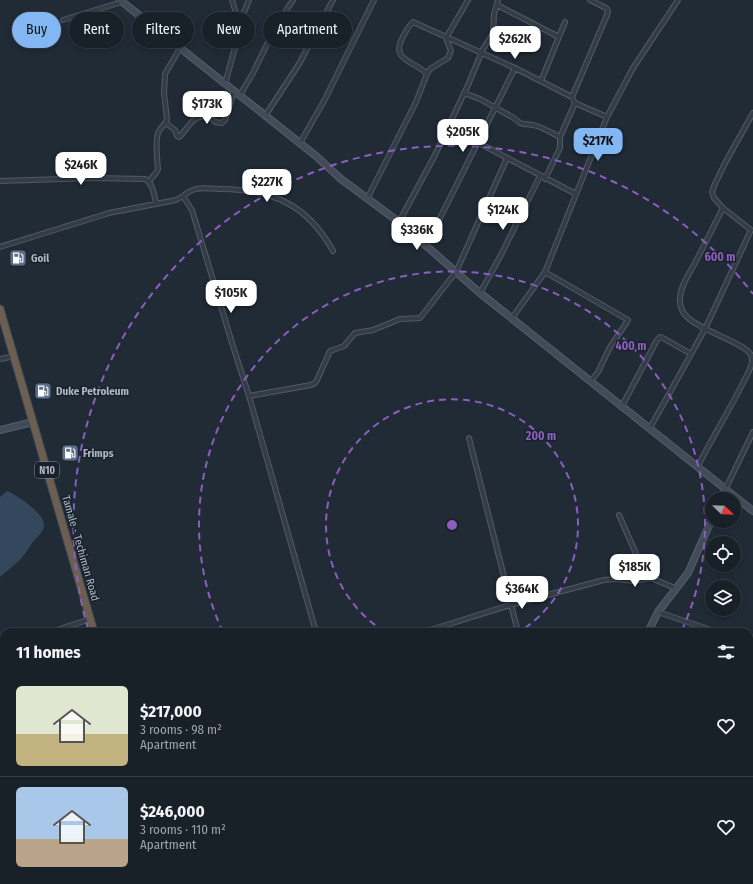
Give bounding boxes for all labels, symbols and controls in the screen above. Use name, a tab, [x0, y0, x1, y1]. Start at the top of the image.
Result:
chip: Buy	[12, 12, 61, 48]
chip: Rent	[69, 12, 124, 48]
chip: Filters	[132, 12, 194, 48]
chip: New	[202, 12, 255, 48]
chip: Apartment	[263, 12, 352, 48]
pin: $262K	[487, 26, 543, 60]
text: $262K	[499, 31, 531, 46]
pin: $173K	[179, 91, 235, 125]
text: $173K	[192, 96, 222, 111]
pin: $205K	[435, 119, 491, 153]
text: $205K	[446, 124, 480, 139]
pin: $217K	[570, 128, 626, 162]
text: $217K	[583, 133, 613, 148]
pin: $246K	[53, 152, 109, 186]
text: $246K	[64, 157, 98, 172]
pin: $227K	[239, 169, 295, 203]
text: $227K	[251, 174, 283, 189]
pin: $124K	[475, 197, 531, 231]
text: $124K	[487, 202, 519, 217]
pin: $336K	[389, 217, 445, 251]
text: $336K	[400, 222, 434, 237]
fuel station icon: Goil	[8, 248, 28, 268]
text: 600 m	[704, 250, 736, 264]
place label: Goil	[31, 252, 50, 265]
pin: $105K	[203, 280, 259, 314]
text: $105K	[215, 285, 247, 300]
text: 400 m	[616, 339, 646, 353]
fuel station icon: Duke Petroleum	[33, 381, 53, 401]
place label: Duke Petroleum	[56, 385, 129, 398]
text: 200 m	[525, 429, 556, 443]
fuel station icon: Frimps	[60, 443, 80, 463]
place label: Frimps	[83, 447, 114, 460]
road number: N10	[35, 462, 59, 478]
north arrow	[705, 492, 741, 528]
map controls	[705, 492, 741, 616]
street label: Tamale - Techiman Road	[59, 494, 102, 603]
centre of rings	[445, 518, 459, 532]
button: locate	[705, 536, 741, 572]
pin: $185K	[607, 554, 663, 588]
text: $185K	[619, 559, 651, 574]
pin: $364K	[494, 576, 550, 610]
button: layers	[705, 580, 741, 616]
text: $364K	[505, 581, 539, 596]
icon: filters	[715, 641, 737, 663]
text: 11 homes	[16, 642, 81, 663]
text: $217,000	[140, 701, 202, 722]
icon: home	[48, 702, 96, 750]
icon: heart	[715, 715, 737, 737]
text: 3 rooms · 98 m²	[140, 722, 222, 737]
text: Apartment	[140, 737, 196, 752]
text: $246,000	[140, 801, 205, 822]
icon: home	[48, 803, 96, 851]
icon: heart	[715, 816, 737, 838]
text: 3 rooms · 110 m²	[140, 822, 226, 837]
text: Apartment	[140, 837, 196, 852]

